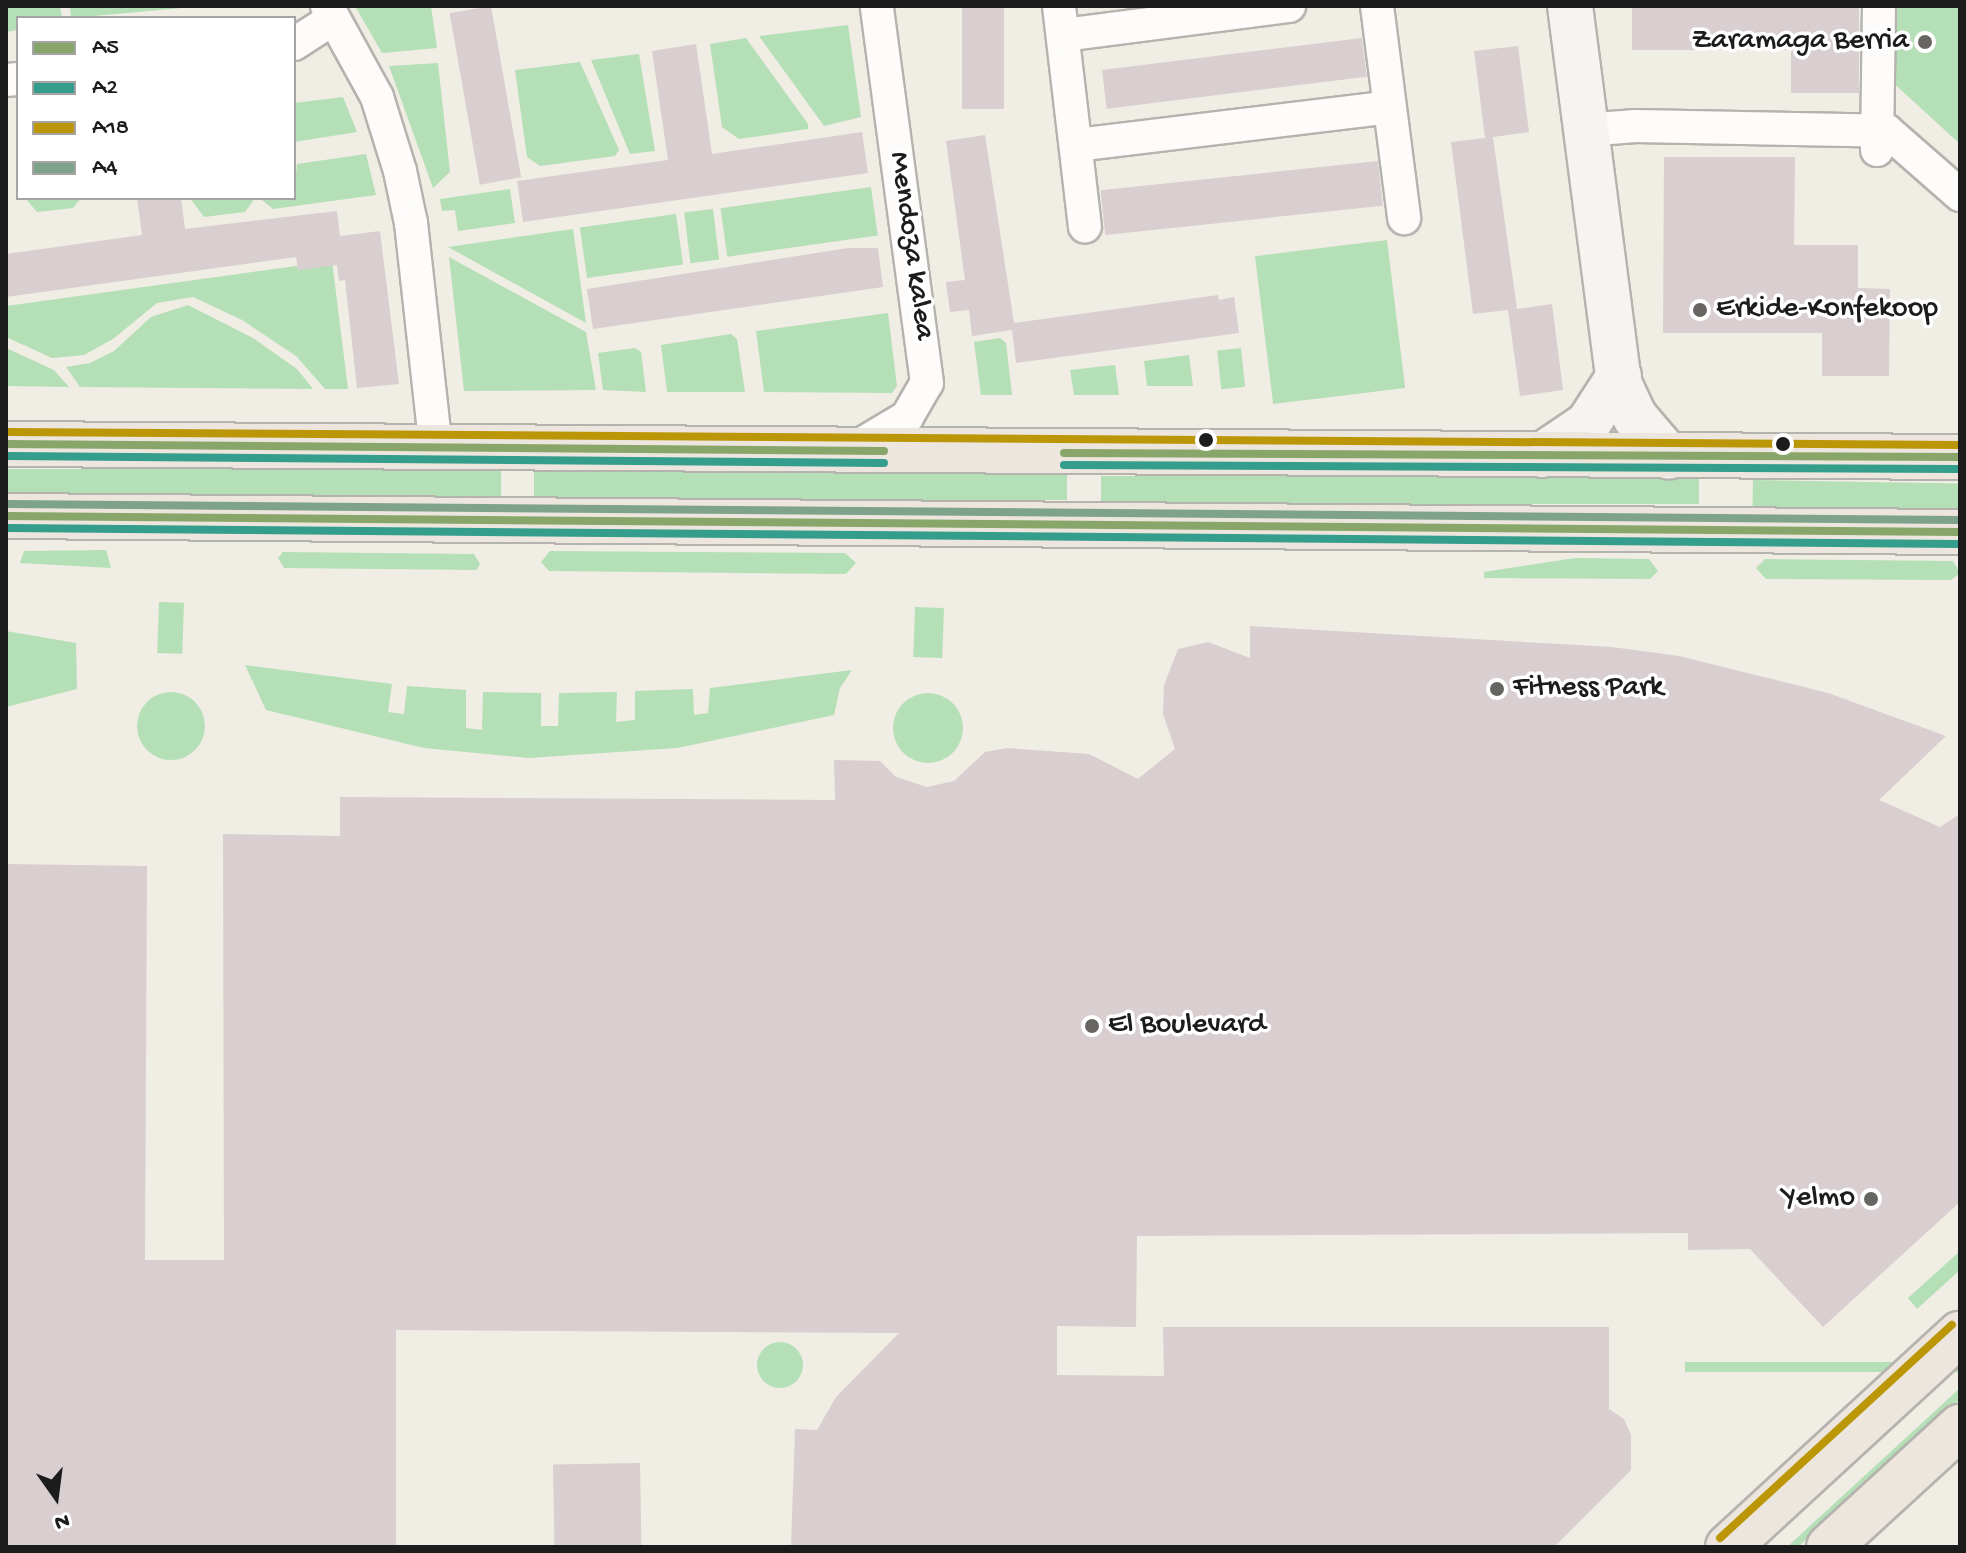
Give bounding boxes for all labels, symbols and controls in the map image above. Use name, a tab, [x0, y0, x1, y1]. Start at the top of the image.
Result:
legend	[16, 16, 296, 200]
place label: Zaramaga Berria	[1692, 24, 1909, 60]
marker: Zaramaga Berria	[1916, 33, 1934, 51]
text: A5	[92, 34, 119, 63]
text: A2	[92, 74, 118, 103]
text: A18	[92, 114, 129, 143]
street label: Mendoza kalea	[879, 150, 941, 342]
text: A4	[92, 154, 118, 183]
place label: Erkide-Konfekoop	[1716, 292, 1938, 328]
marker: Erkide-Konfekoop	[1691, 301, 1709, 319]
unlabelled marker	[1198, 432, 1214, 448]
unlabelled marker	[1775, 436, 1791, 452]
place label: Fitness Park	[1513, 671, 1663, 707]
marker: Fitness Park	[1488, 680, 1506, 698]
place label: El Boulevard	[1108, 1008, 1266, 1044]
marker: El Boulevard	[1083, 1017, 1101, 1035]
place label: Yelmo	[1782, 1181, 1855, 1217]
marker: Yelmo	[1862, 1190, 1880, 1208]
north arrow	[16, 1457, 96, 1537]
text: N	[52, 1506, 72, 1535]

